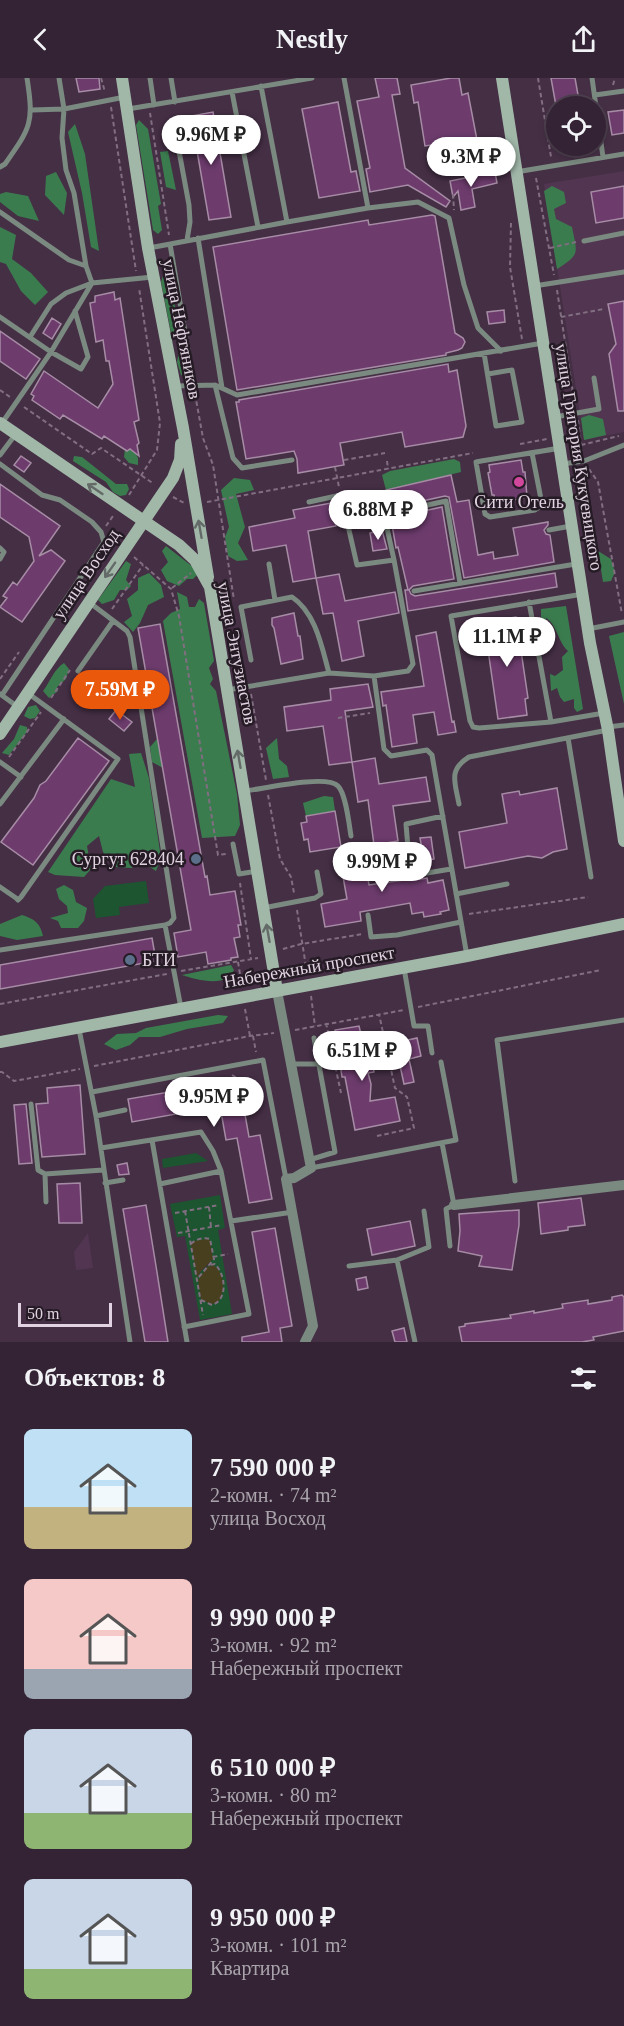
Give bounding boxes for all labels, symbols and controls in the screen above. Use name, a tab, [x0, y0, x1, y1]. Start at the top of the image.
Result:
icon: back	[24, 23, 57, 56]
icon: share	[567, 23, 600, 56]
text: Nestly	[276, 24, 348, 54]
map controls	[546, 96, 606, 156]
button: locate	[546, 96, 606, 156]
pin: 9.96M ₽	[156, 115, 266, 166]
text: 9.96M ₽	[176, 123, 246, 145]
pin: 9.3M ₽	[422, 137, 520, 188]
text: 9.3M ₽	[441, 145, 501, 167]
street label: улица Нефтяников	[159, 257, 205, 401]
street label: улица Григория Кукуевицкого	[551, 342, 607, 572]
marker: Сити Отель	[512, 475, 526, 489]
one-way arrow	[88, 483, 104, 495]
pin: 6.88M ₽	[323, 490, 433, 541]
place label: Сити Отель	[474, 492, 564, 512]
text: 6.88M ₽	[343, 498, 413, 520]
one-way arrow	[194, 520, 205, 539]
street label: улица Восход	[49, 525, 123, 623]
one-way arrow	[104, 561, 116, 578]
street label: улица Энтузиастов	[213, 580, 261, 726]
pin: 11.1M ₽	[452, 617, 562, 668]
text: 11.1M ₽	[472, 625, 542, 647]
pin: 7.59M ₽	[65, 670, 175, 721]
text: 7.59M ₽	[85, 678, 155, 700]
one-way arrow	[233, 750, 244, 770]
pin: 9.99M ₽	[327, 842, 437, 893]
place label: Сургут 628404	[72, 849, 184, 869]
text: 9.99M ₽	[347, 850, 417, 872]
marker: Сургут 628404	[189, 852, 203, 866]
one-way arrow	[262, 924, 273, 944]
street label: Набережный проспект	[222, 942, 396, 992]
place label: БТИ	[142, 950, 176, 970]
marker: БТИ	[123, 953, 137, 967]
pin: 6.51M ₽	[307, 1031, 417, 1082]
text: 6.51M ₽	[327, 1039, 397, 1061]
pin: 9.95M ₽	[159, 1077, 269, 1128]
text: 9.95M ₽	[179, 1085, 249, 1107]
scale bar	[18, 1300, 112, 1328]
text: 50 m	[27, 1305, 59, 1322]
icon: filters	[567, 1362, 600, 1395]
text: Объектов: 8	[24, 1363, 165, 1392]
icon: home	[72, 1453, 144, 1525]
text: 7 590 000 ₽	[210, 1453, 336, 1482]
text: 2-комн. · 74 m²	[210, 1484, 337, 1506]
text: улица Восход	[210, 1507, 326, 1529]
icon: home	[72, 1603, 144, 1675]
text: 9 990 000 ₽	[210, 1603, 336, 1632]
text: 3-комн. · 92 m²	[210, 1634, 337, 1656]
text: Набережный проспект	[210, 1657, 403, 1679]
icon: home	[72, 1753, 144, 1825]
text: 6 510 000 ₽	[210, 1753, 336, 1782]
text: 3-комн. · 80 m²	[210, 1784, 337, 1806]
text: Набережный проспект	[210, 1807, 403, 1829]
icon: home	[72, 1903, 144, 1975]
text: 9 950 000 ₽	[210, 1903, 336, 1932]
text: 3-комн. · 101 m²	[210, 1934, 347, 1956]
text: Квартира	[210, 1957, 289, 1979]

